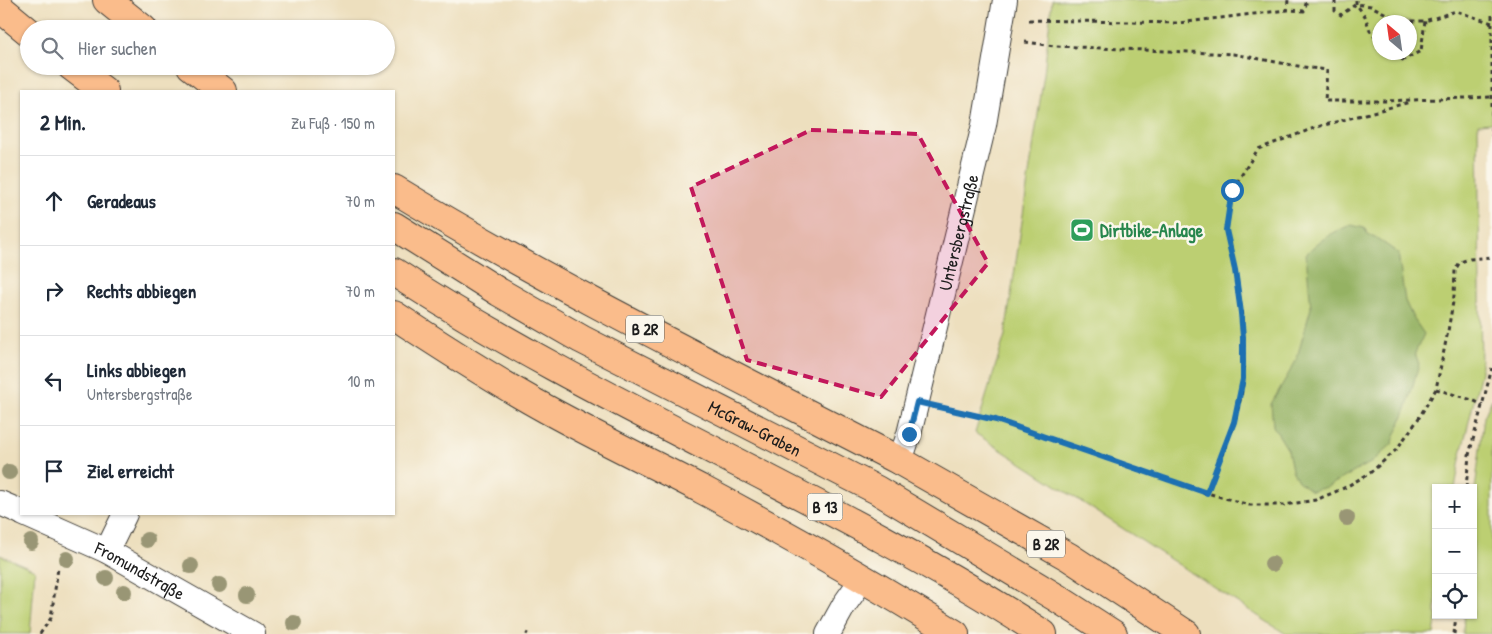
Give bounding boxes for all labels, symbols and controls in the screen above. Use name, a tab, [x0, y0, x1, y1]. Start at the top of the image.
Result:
north arrow	[1372, 15, 1417, 60]
search box	[20, 20, 395, 75]
icon: search	[38, 34, 66, 62]
text: Hier suchen	[78, 35, 157, 61]
text: 2 Min.	[40, 108, 86, 137]
text: Zu Fuß · 150 m	[291, 112, 375, 134]
street label: Untersbergstraße	[932, 172, 984, 293]
route start	[1221, 179, 1244, 202]
icon: ahead	[40, 187, 68, 215]
text: Geradeaus	[87, 188, 156, 214]
text: 70 m	[345, 190, 375, 212]
sports icon: Dirtbike-Anlage	[1069, 217, 1095, 243]
place label: Dirtbike-Anlage	[1100, 218, 1204, 244]
icon: right	[40, 277, 68, 305]
text: Rechts abbiegen	[87, 278, 196, 304]
text: 70 m	[345, 280, 375, 302]
road number: B 2R	[626, 316, 664, 342]
text: Links abbiegen	[87, 357, 186, 383]
icon: left	[40, 367, 68, 395]
text: 10 m	[347, 370, 375, 392]
text: Untersbergstraße	[87, 383, 192, 405]
street label: McGraw-Graben	[704, 394, 806, 462]
route end	[898, 423, 921, 446]
icon: arrive	[40, 457, 68, 485]
text: Ziel erreicht	[87, 458, 174, 484]
map controls	[1432, 484, 1477, 619]
button: +	[1432, 484, 1477, 529]
road number: B 13	[808, 494, 842, 520]
button: −	[1432, 529, 1477, 574]
road number: B 2R	[1027, 530, 1065, 558]
street label: Fromundstraße	[90, 534, 190, 605]
button: locate	[1432, 574, 1477, 619]

